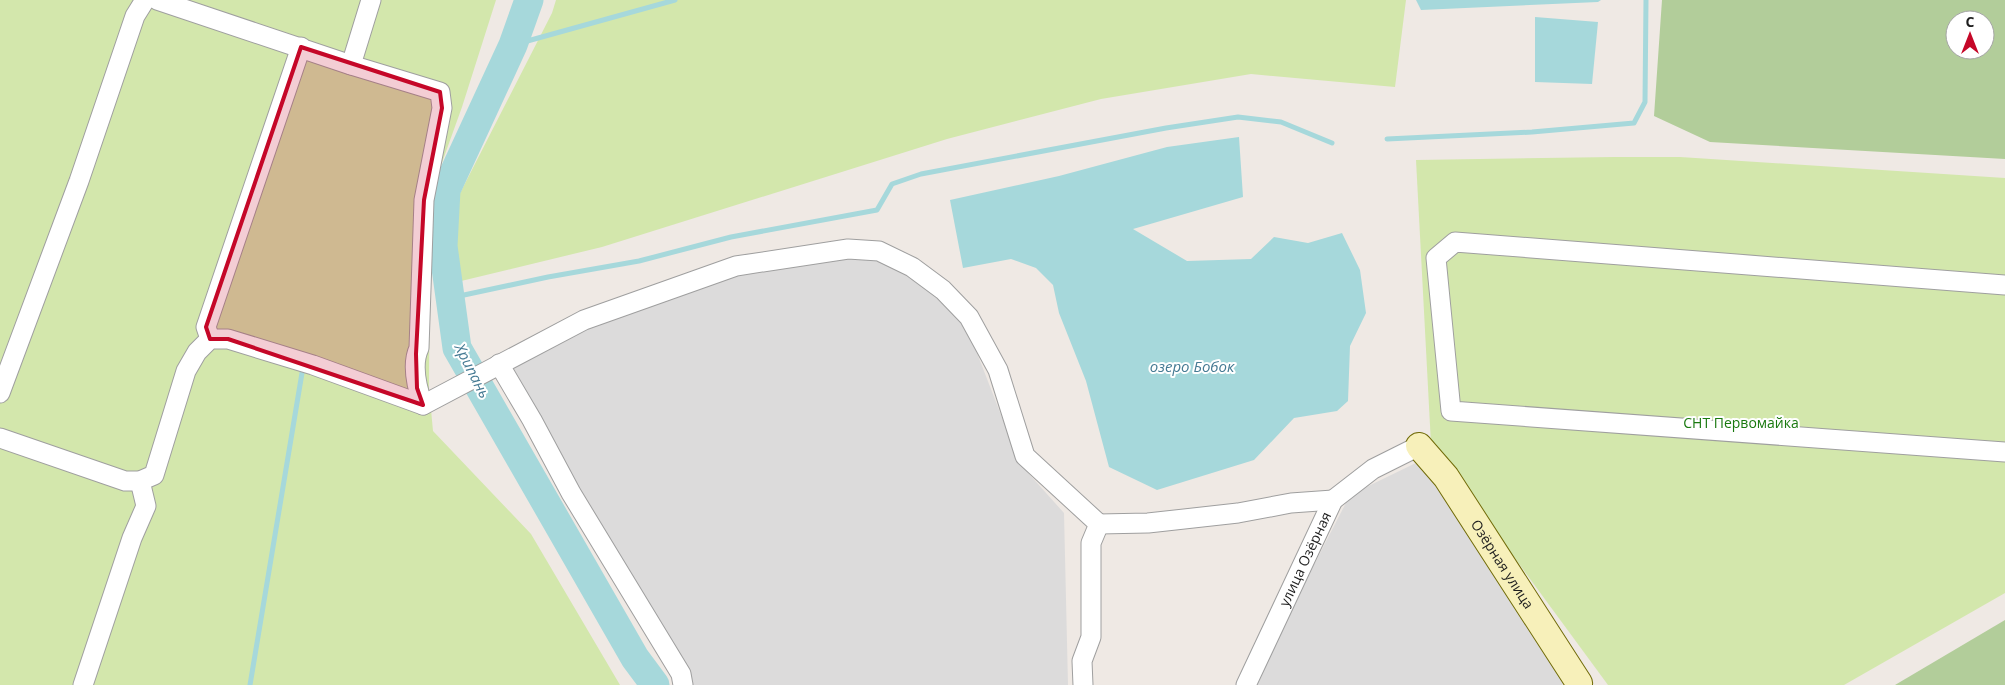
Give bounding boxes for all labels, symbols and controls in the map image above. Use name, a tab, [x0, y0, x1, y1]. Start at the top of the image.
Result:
north arrow	[1945, 10, 1995, 60]
text: С	[1966, 12, 1975, 31]
water label: Хрипань	[450, 339, 495, 401]
water label: озеро Бобок	[1150, 356, 1235, 376]
park label: СНТ Первомайка	[1683, 413, 1799, 432]
street label: улица Озёрная	[1274, 509, 1335, 609]
street label: Озёрная улица	[1467, 516, 1539, 612]

